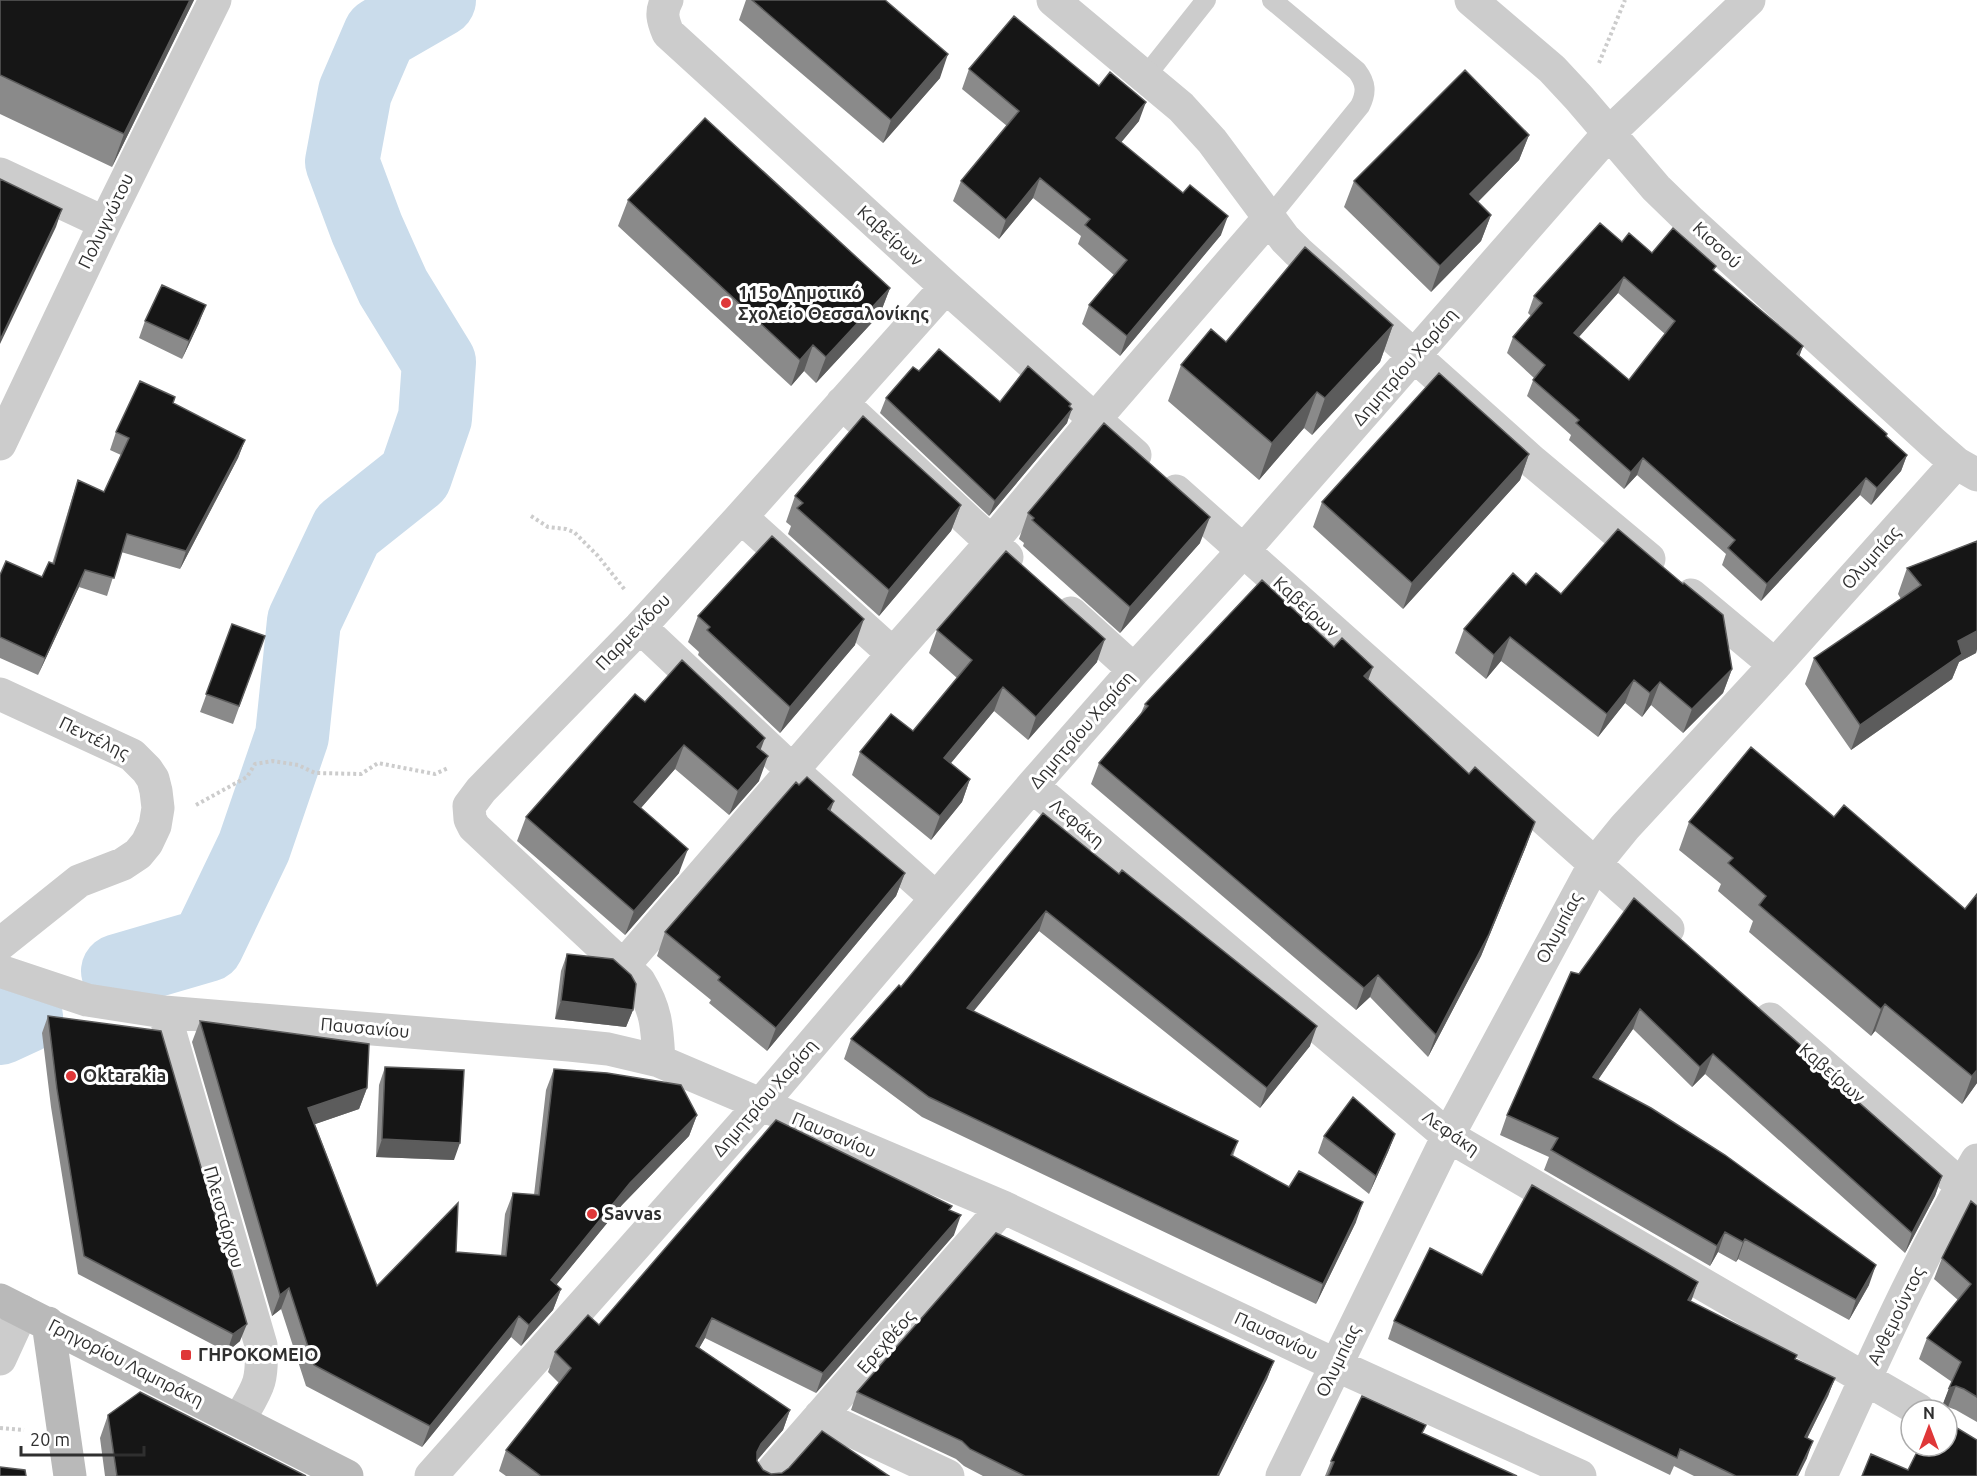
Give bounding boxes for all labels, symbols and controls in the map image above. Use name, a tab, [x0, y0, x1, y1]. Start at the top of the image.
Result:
street label: Πολυγνώτου	[73, 170, 137, 271]
street label: Καβείρων	[854, 201, 927, 270]
street label: Κισσού	[1689, 217, 1746, 272]
place label: 115o Δημοτικό Σχολείο Θεσσαλονίκης	[738, 282, 929, 324]
marker: 115o Δημοτικό Σχολείο Θεσσαλονίκης	[719, 296, 733, 310]
street label: Δημητρίου Χαρίση	[1348, 304, 1461, 429]
street label: Ολυμπίας	[1837, 522, 1904, 593]
street label: Καβείρων	[1270, 572, 1343, 641]
street label: Παρμενίδου	[591, 589, 673, 673]
street label: Δημητρίου Χαρίση	[1025, 667, 1138, 792]
street label: Πεντέλης	[56, 712, 133, 763]
street label: Λεφάκη	[1047, 794, 1109, 851]
street label: Ολυμπίας	[1531, 889, 1586, 967]
street label: Παυσανίου	[320, 1013, 410, 1041]
street label: Δημητρίου Χαρίση	[708, 1035, 821, 1160]
street label: Καβείρων	[1796, 1038, 1870, 1106]
place label: Oktarakia	[83, 1065, 166, 1085]
marker: Oktarakia	[64, 1069, 78, 1083]
street label: Λεφάκη	[1419, 1106, 1484, 1159]
street label: Παυσανίου	[789, 1107, 879, 1161]
street label: Πλειστάρχου	[201, 1164, 249, 1270]
place label: Savvas	[604, 1203, 662, 1223]
marker: Savvas	[585, 1207, 599, 1221]
street label: Ανθεμούντος	[1863, 1263, 1928, 1368]
street label: Ερεχθέος	[852, 1306, 919, 1378]
street label: Παυσανίου	[1232, 1307, 1321, 1363]
street label: Γρηγορίου Λαμπράκη	[46, 1314, 207, 1410]
street label: Ολυμπίας	[1311, 1321, 1364, 1400]
place label: ΓΗΡΟΚΟΜΕΙΟ	[198, 1344, 318, 1364]
marker: ΓΗΡΟΚΟΜΕΙΟ	[179, 1348, 193, 1362]
north arrow	[1899, 1398, 1959, 1458]
text: N	[1923, 1404, 1935, 1422]
scale bar	[21, 1419, 144, 1457]
text: 20 m	[30, 1429, 70, 1449]

